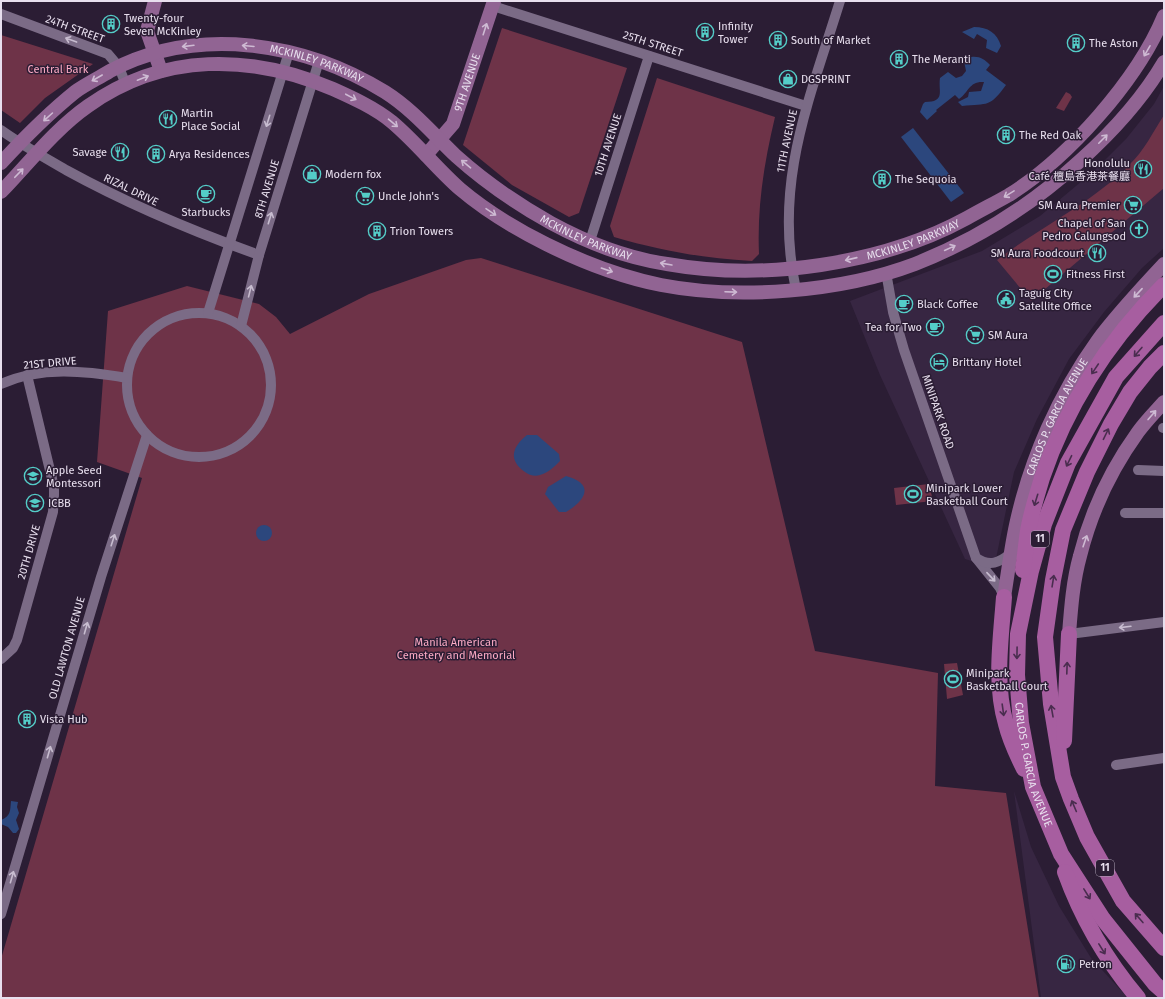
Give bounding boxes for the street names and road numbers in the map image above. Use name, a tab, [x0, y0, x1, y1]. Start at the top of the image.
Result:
street label: 24TH STREET	[44, 12, 107, 46]
street label: 25TH STREET	[621, 28, 685, 60]
street label: MCKINLEY PARKWAY	[269, 42, 366, 85]
street label: 9TH AVENUE	[451, 51, 483, 113]
street label: 11TH AVENUE	[774, 108, 800, 174]
street label: 10TH AVENUE	[592, 112, 624, 178]
street label: 8TH AVENUE	[252, 158, 282, 220]
street label: RIZAL DRIVE	[101, 171, 161, 209]
street label: MCKINLEY PARKWAY	[538, 212, 633, 262]
street label: MCKINLEY PARKWAY	[865, 216, 962, 262]
street label: 21ST DRIVE	[23, 354, 77, 372]
street label: CARLOS P. GARCIA AVENUE	[1023, 356, 1090, 477]
street label: MINIPARK ROAD	[919, 373, 957, 451]
street label: 20TH DRIVE	[15, 523, 43, 581]
road number: 11	[1031, 531, 1049, 547]
street label: OLD LAWTON AVENUE	[46, 595, 88, 701]
street label: CARLOS P. GARCIA AVENUE	[1013, 702, 1055, 829]
road number: 11	[1096, 860, 1114, 876]

